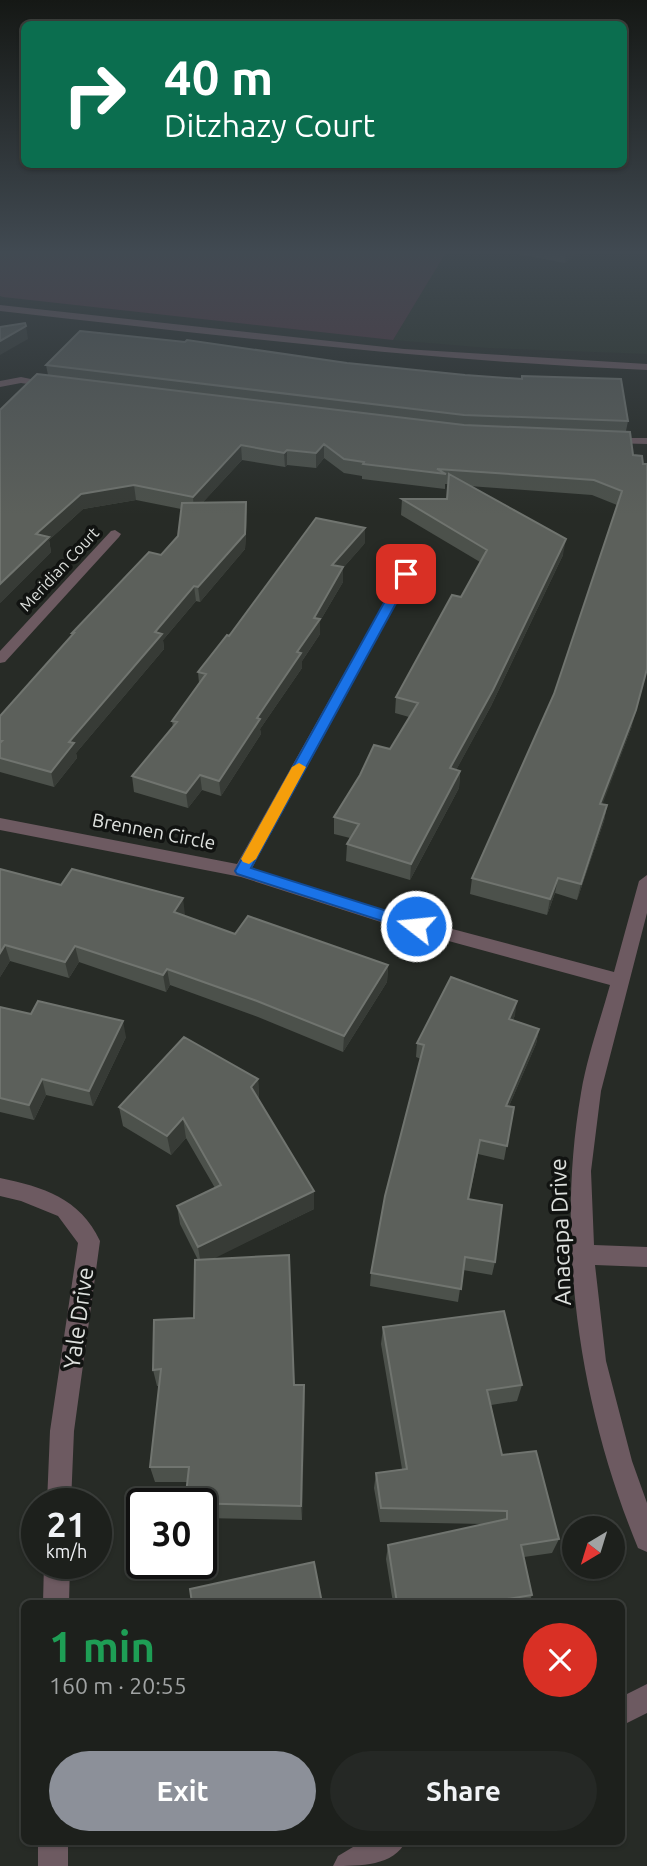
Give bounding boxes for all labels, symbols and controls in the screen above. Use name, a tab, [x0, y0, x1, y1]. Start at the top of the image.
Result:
icon: right	[49, 49, 140, 140]
text: 40 m	[164, 49, 273, 104]
text: Ditzhazy Court	[164, 107, 375, 143]
street label: Meridian Court	[16, 523, 103, 614]
pin	[376, 544, 436, 604]
icon: arrive	[387, 555, 425, 593]
street label: Brennen Circle	[91, 808, 217, 854]
position arrow	[379, 889, 453, 963]
street label: Anacapa Drive	[545, 1158, 575, 1306]
street label: Yale Drive	[58, 1265, 98, 1371]
speed limit sign: 30	[126, 1488, 217, 1579]
text: 21	[47, 1504, 86, 1544]
north arrow	[562, 1516, 625, 1578]
map controls	[562, 1516, 625, 1579]
text: km/h	[46, 1541, 87, 1561]
text: 1 min	[49, 1623, 155, 1670]
button: close	[523, 1623, 597, 1697]
text: 160 m · 20:55	[49, 1673, 187, 1698]
button: Exit	[49, 1751, 316, 1831]
button: Share	[330, 1751, 597, 1831]

